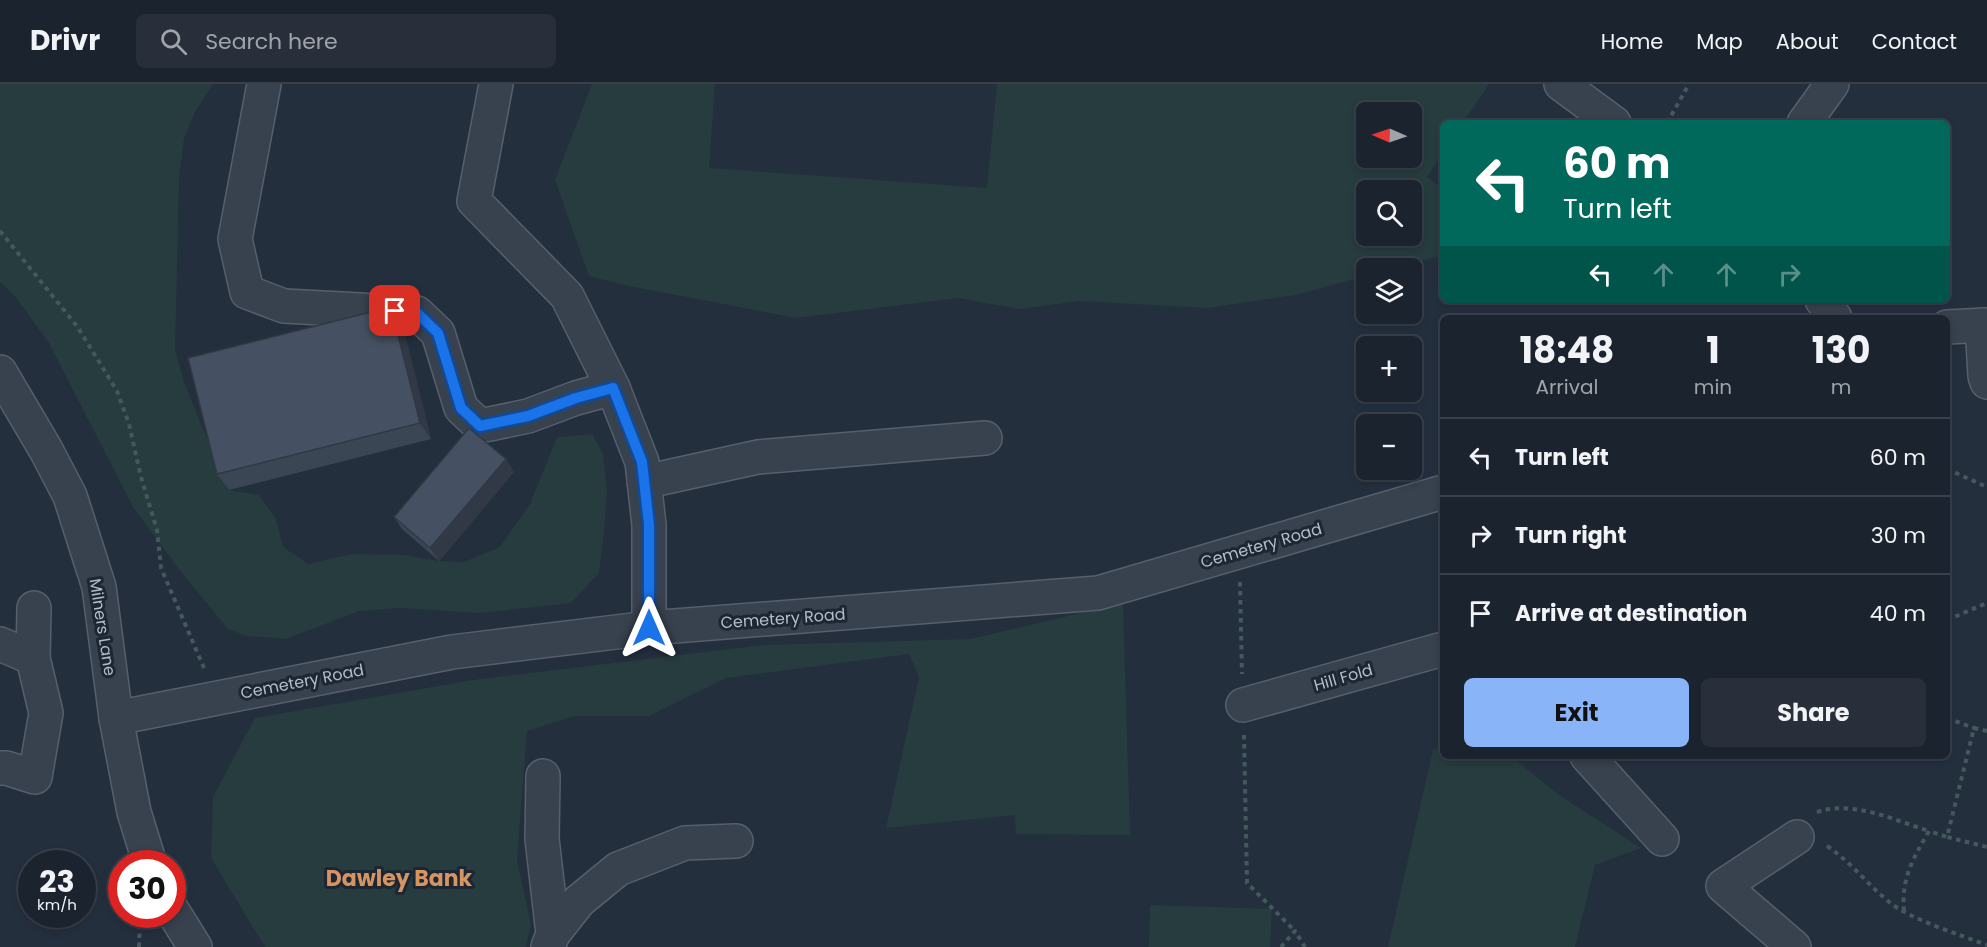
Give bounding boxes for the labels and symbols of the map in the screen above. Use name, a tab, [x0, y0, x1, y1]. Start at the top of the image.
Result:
north arrow	[1356, 102, 1422, 168]
pin	[369, 285, 420, 336]
street label: Cemetery Road	[1198, 517, 1325, 574]
street label: Milners Lane	[83, 577, 122, 677]
position arrow	[617, 596, 681, 660]
street label: Cemetery Road	[720, 603, 846, 634]
street label: Cemetery Road	[238, 658, 366, 705]
street label: Hill Fold	[1311, 658, 1375, 697]
speed limit sign: 30	[108, 850, 186, 928]
district label: Dawley Bank	[326, 863, 473, 894]

